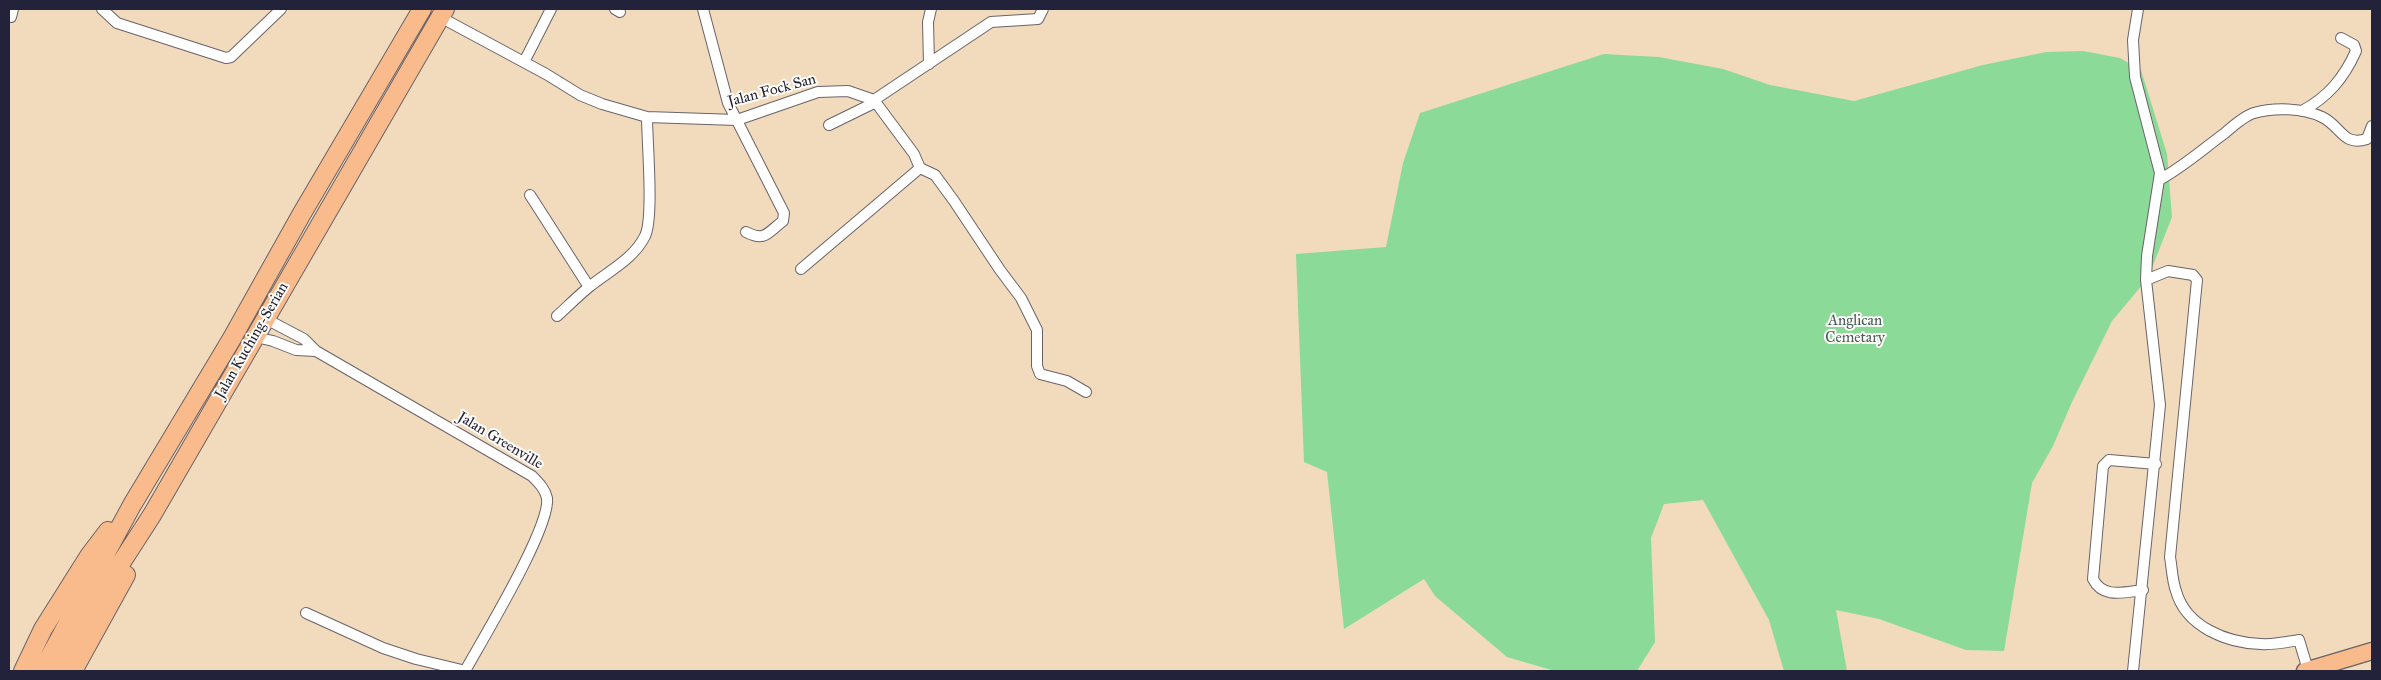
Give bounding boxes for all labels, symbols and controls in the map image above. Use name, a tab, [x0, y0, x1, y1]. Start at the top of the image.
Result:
street label: Jalan Fock San	[726, 71, 818, 111]
street label: Jalan Kuching-Serian	[211, 280, 293, 402]
park label: Anglican Cemetary	[1825, 312, 1885, 347]
street label: Jalan Greenville	[454, 408, 546, 474]

